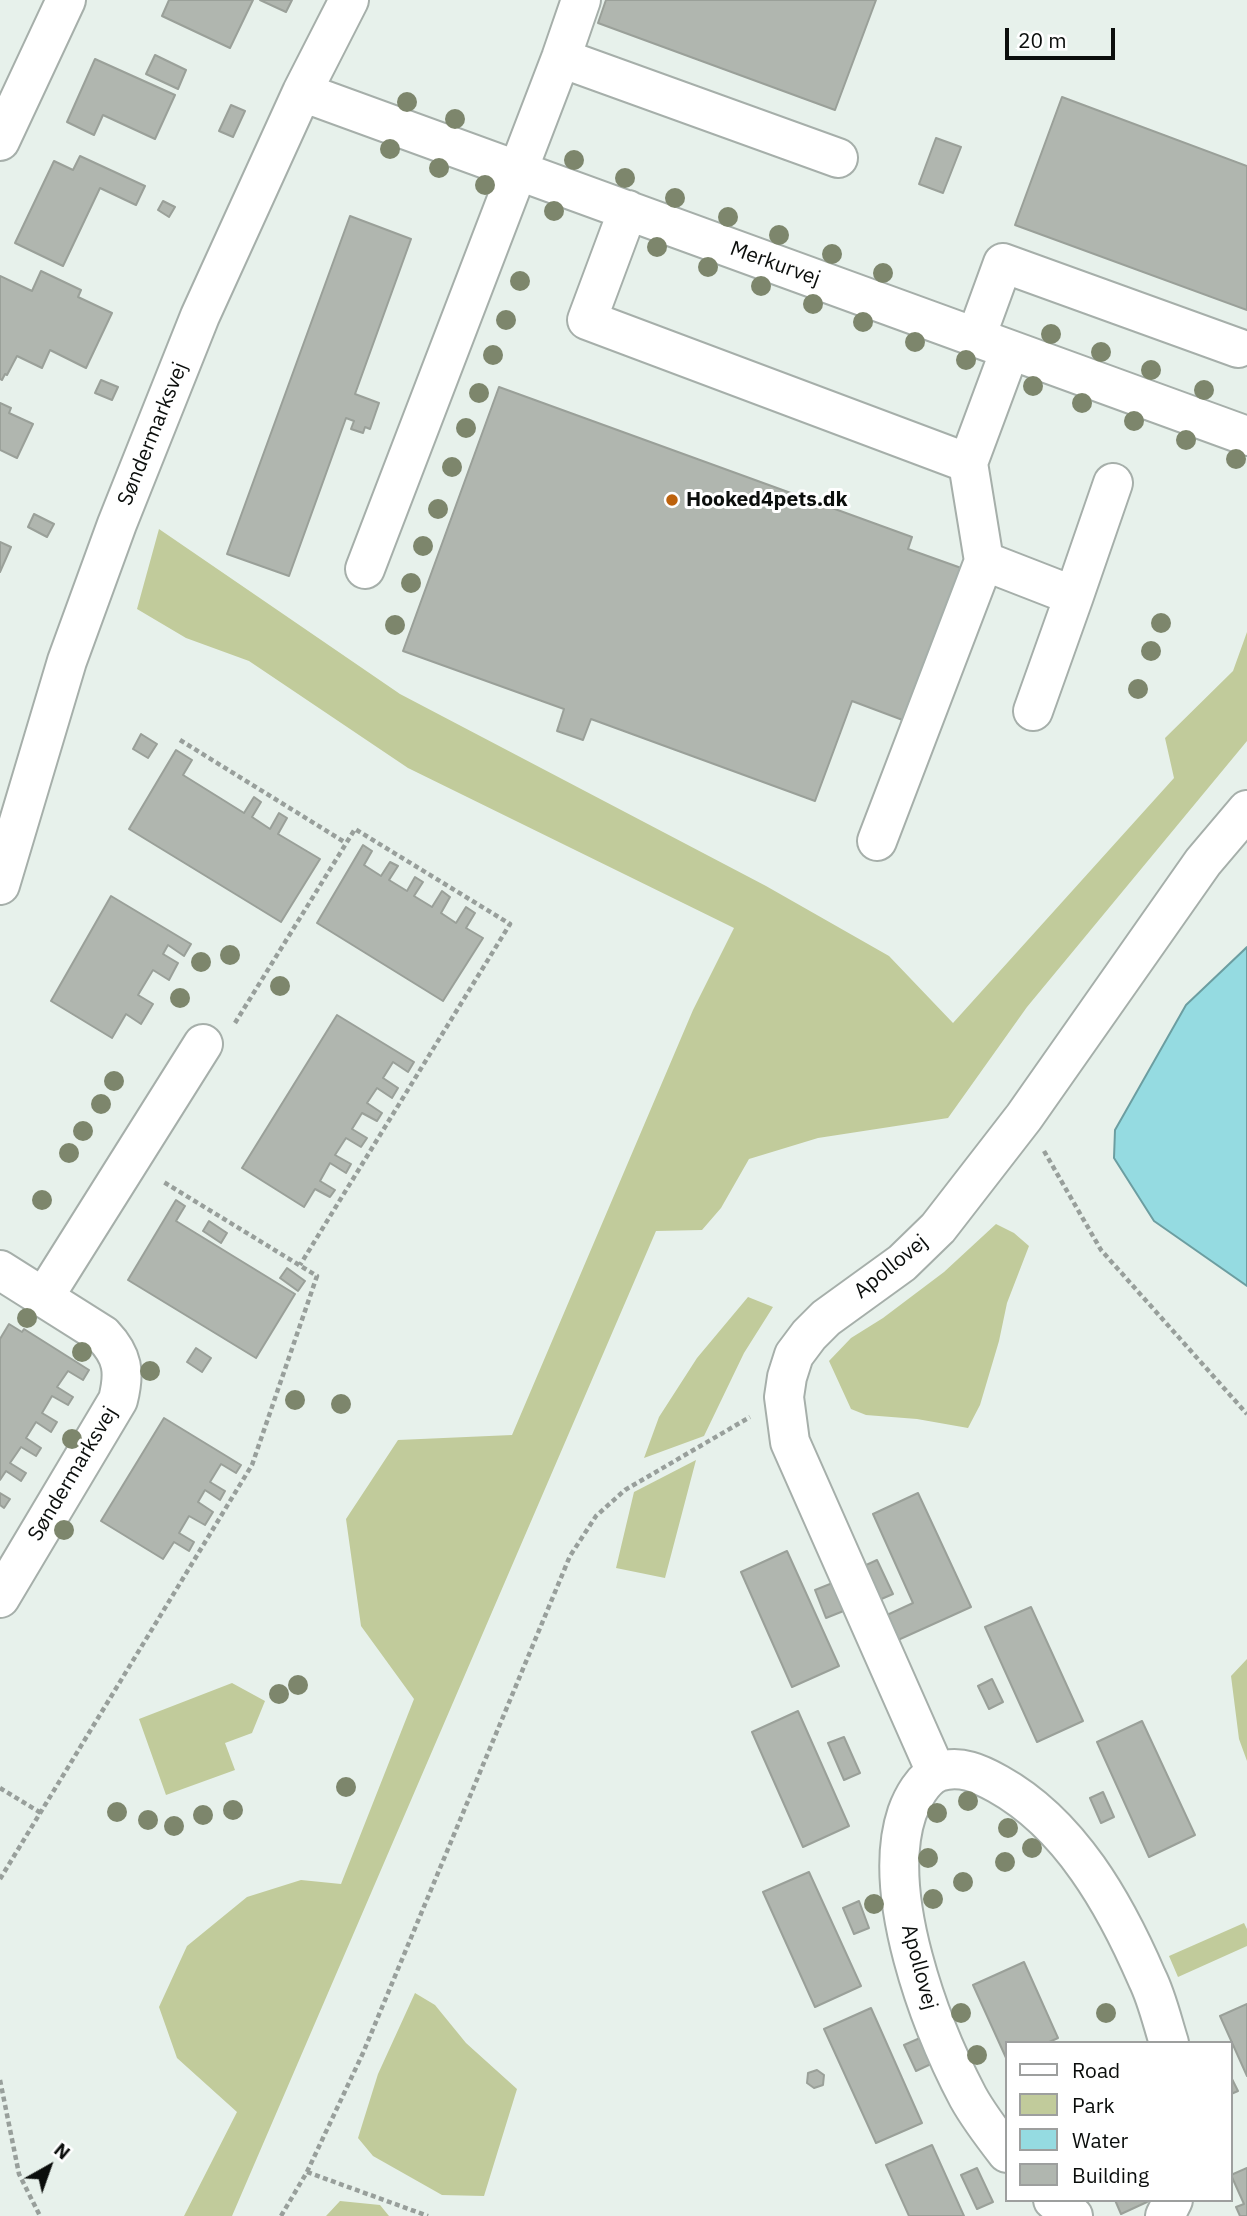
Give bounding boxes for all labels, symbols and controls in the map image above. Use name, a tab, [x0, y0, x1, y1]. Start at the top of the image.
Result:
scale bar	[1009, 14, 1119, 58]
text: 20 m	[1018, 26, 1067, 54]
street label: Merkurvej	[727, 236, 823, 292]
street label: Søndermarksvej	[113, 359, 193, 509]
place label: Hooked4pets.dk	[686, 487, 848, 513]
marker: Hooked4pets.dk	[664, 492, 680, 508]
street label: Apollovej	[849, 1230, 933, 1304]
street label: Søndermarksvej	[23, 1402, 123, 1546]
street label: Apollovej	[896, 1922, 942, 2012]
legend	[1006, 2041, 1233, 2202]
text: Road	[1072, 2056, 1120, 2084]
text: Park	[1072, 2091, 1115, 2119]
text: Water	[1072, 2126, 1128, 2154]
north arrow	[14, 2132, 84, 2202]
text: N	[50, 2137, 75, 2165]
text: Building	[1072, 2161, 1149, 2189]

